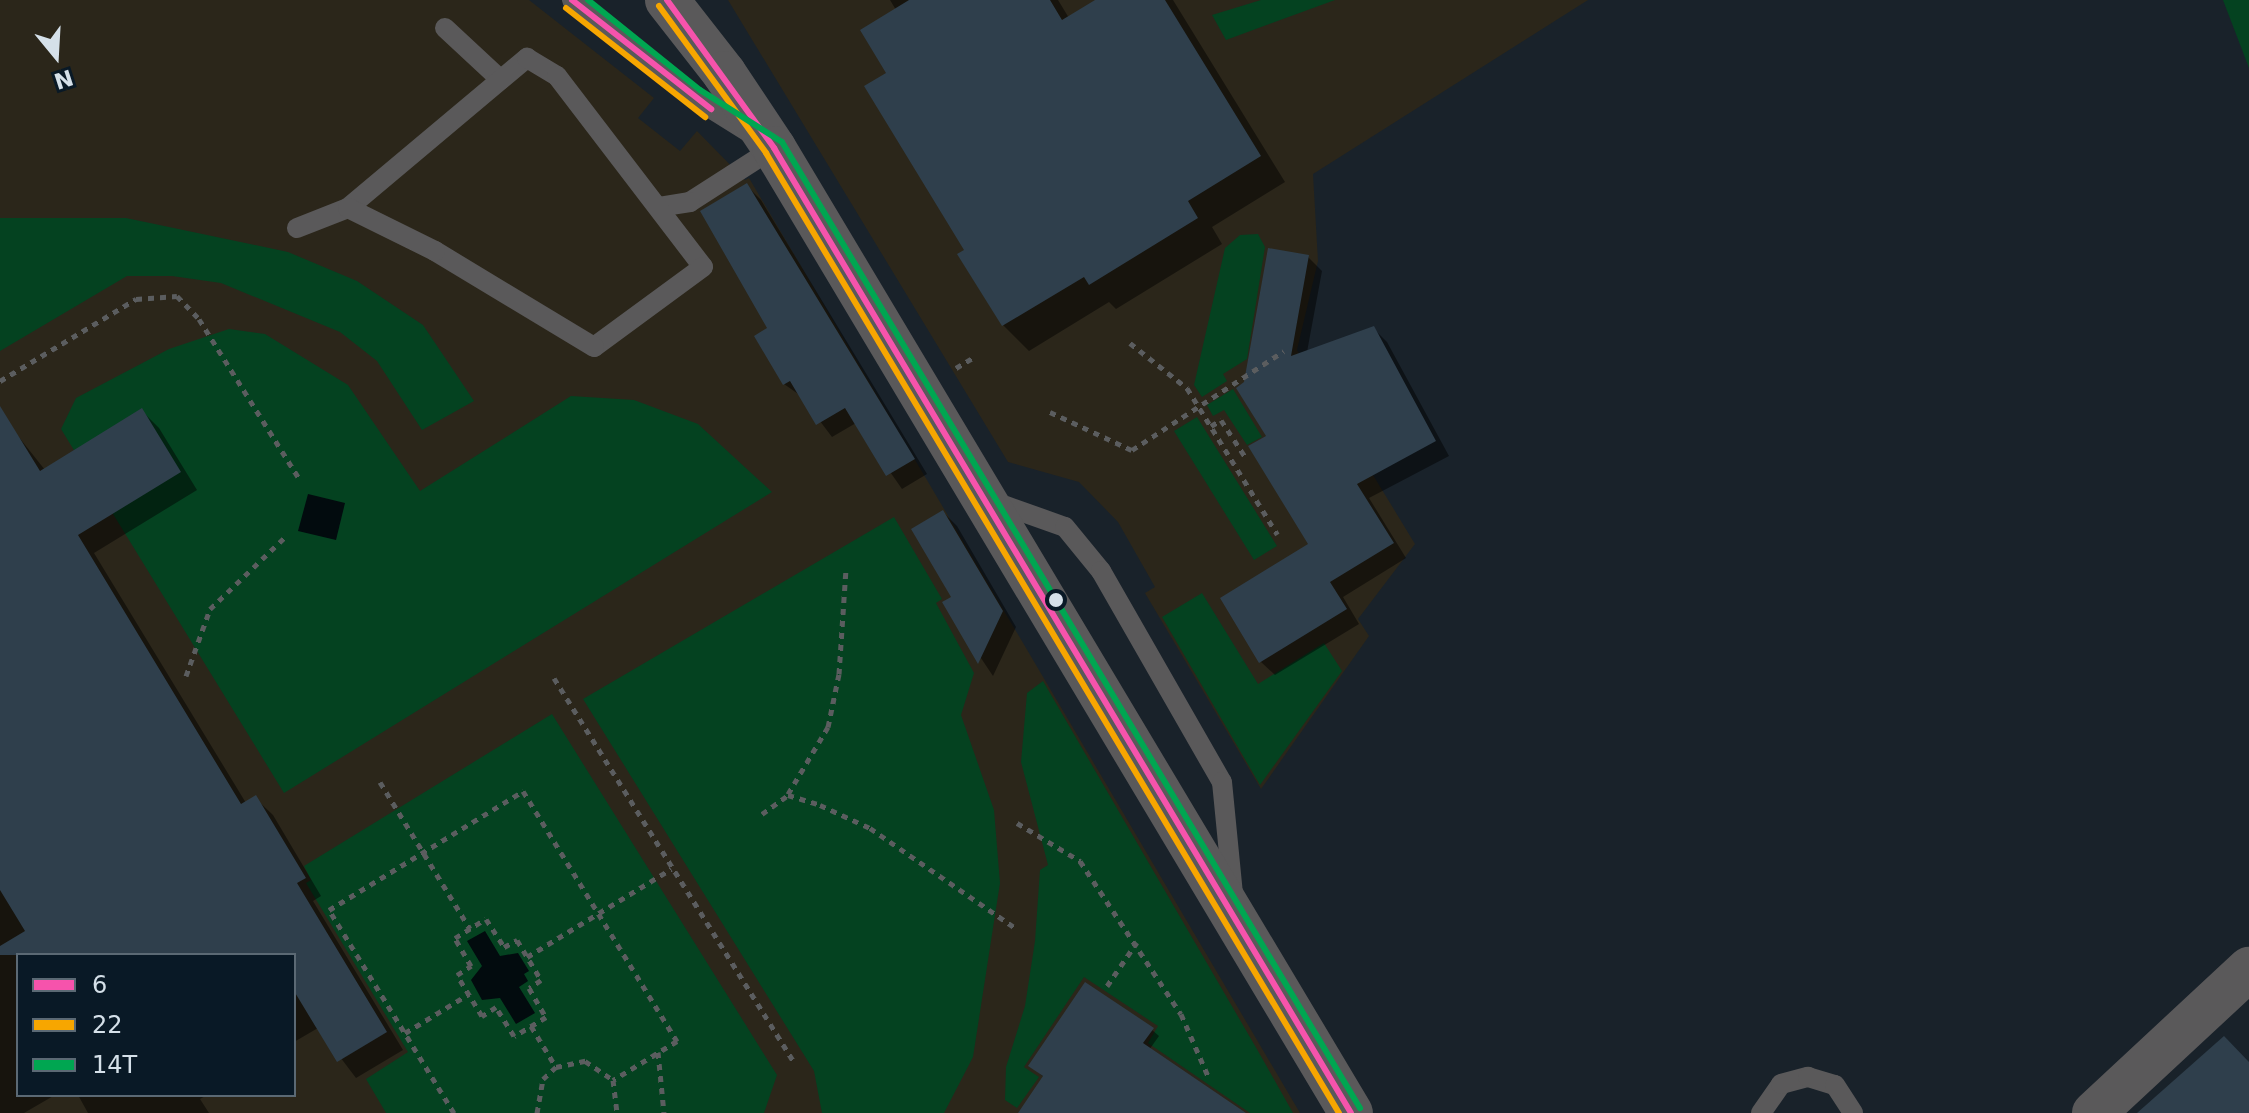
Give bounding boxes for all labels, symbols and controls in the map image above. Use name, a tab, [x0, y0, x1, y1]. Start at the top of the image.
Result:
north arrow	[16, 16, 96, 96]
text: N	[51, 65, 76, 94]
unlabelled marker	[1048, 592, 1064, 608]
legend	[16, 953, 296, 1097]
text: 6	[92, 971, 107, 999]
text: 22	[92, 1011, 123, 1039]
text: 14T	[92, 1051, 137, 1079]

